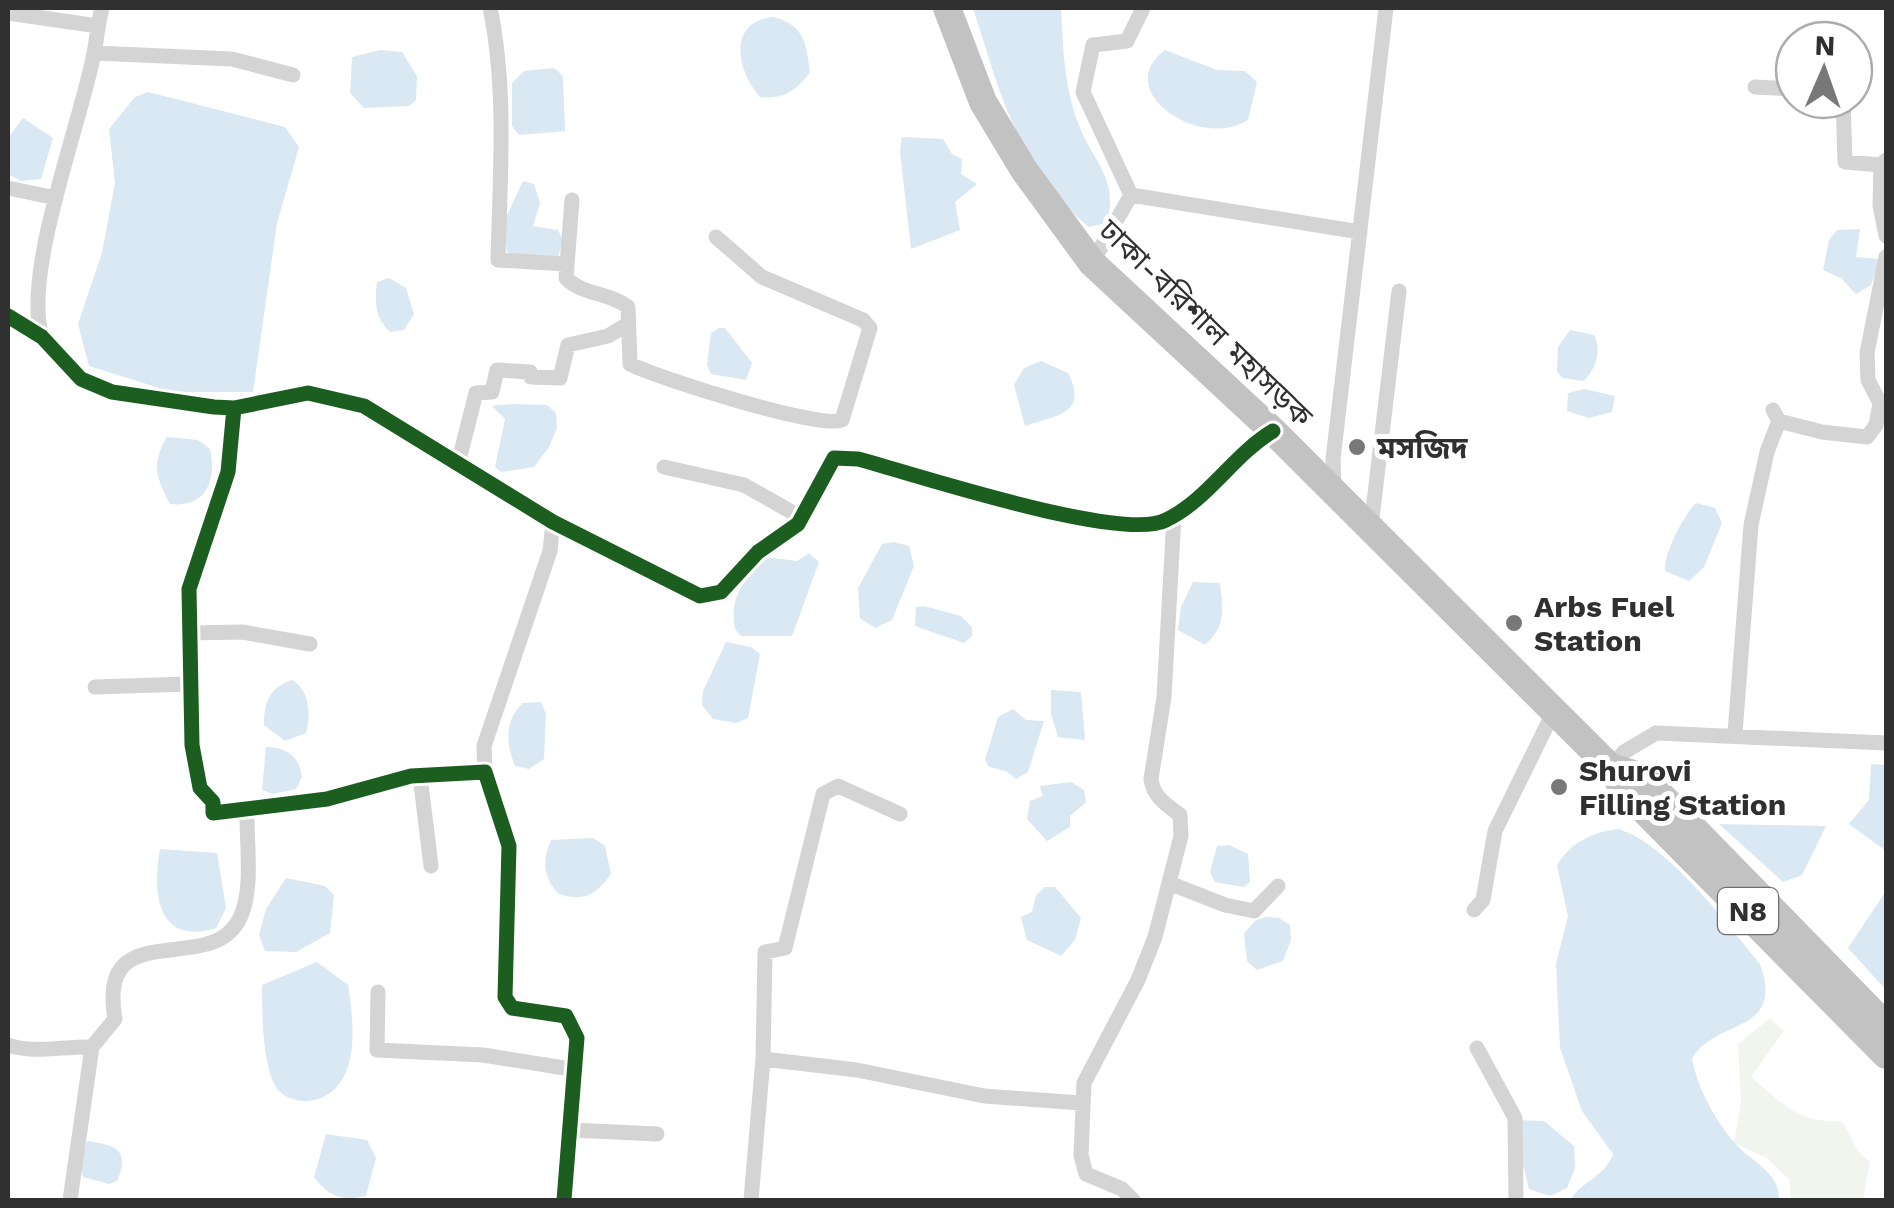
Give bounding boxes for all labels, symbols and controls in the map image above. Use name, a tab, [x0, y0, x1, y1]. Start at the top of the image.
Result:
north arrow	[1774, 20, 1874, 120]
text: N	[1814, 29, 1836, 62]
street label: ঢাকা-বরিশাল মহাসড়ক	[1091, 211, 1320, 434]
place label: মসজিদ	[1376, 430, 1469, 465]
marker: মসজিদ	[1346, 436, 1368, 458]
place label: Arbs Fuel Station	[1534, 589, 1674, 658]
marker: Arbs Fuel Station	[1503, 612, 1525, 634]
place label: Shurovi Filling Station	[1579, 753, 1786, 822]
marker: Shurovi Filling Station	[1548, 776, 1570, 798]
road number: N8	[1718, 888, 1778, 934]

